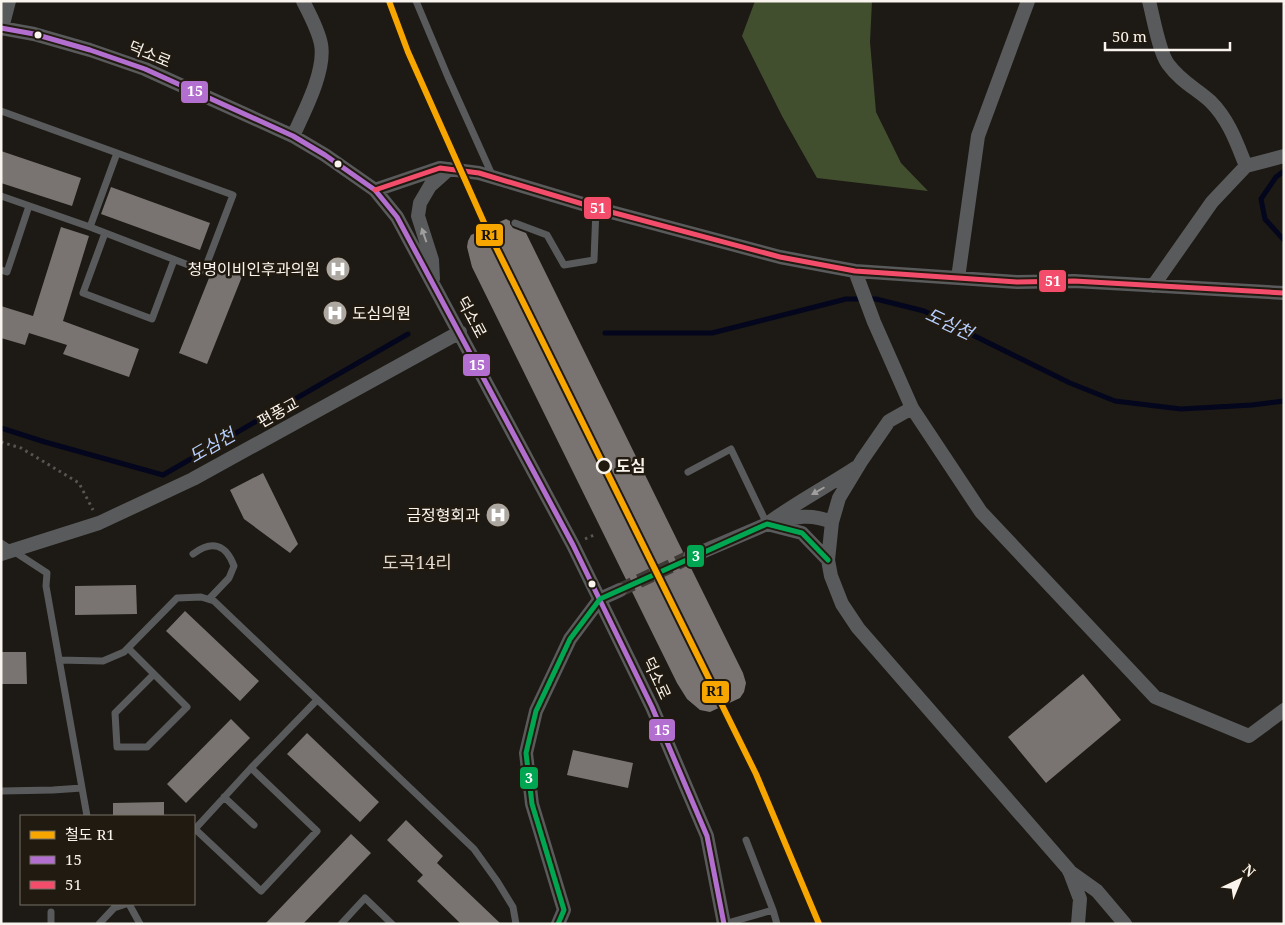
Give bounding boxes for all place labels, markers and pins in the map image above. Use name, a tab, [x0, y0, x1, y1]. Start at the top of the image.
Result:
unlabelled marker	[33, 30, 43, 40]
unlabelled marker	[333, 159, 343, 169]
hospital icon: 청명이비인후과의원	[325, 256, 351, 282]
place label: 청명이비인후과의원	[188, 258, 320, 280]
hospital icon: 도심의원	[322, 300, 348, 326]
place label: 도심의원	[352, 302, 411, 324]
place label: 도심	[616, 455, 645, 477]
marker: 도심	[596, 458, 612, 474]
hospital icon: 금정형회과	[485, 502, 511, 528]
place label: 금정형회과	[406, 504, 480, 526]
unlabelled marker	[587, 579, 597, 589]

